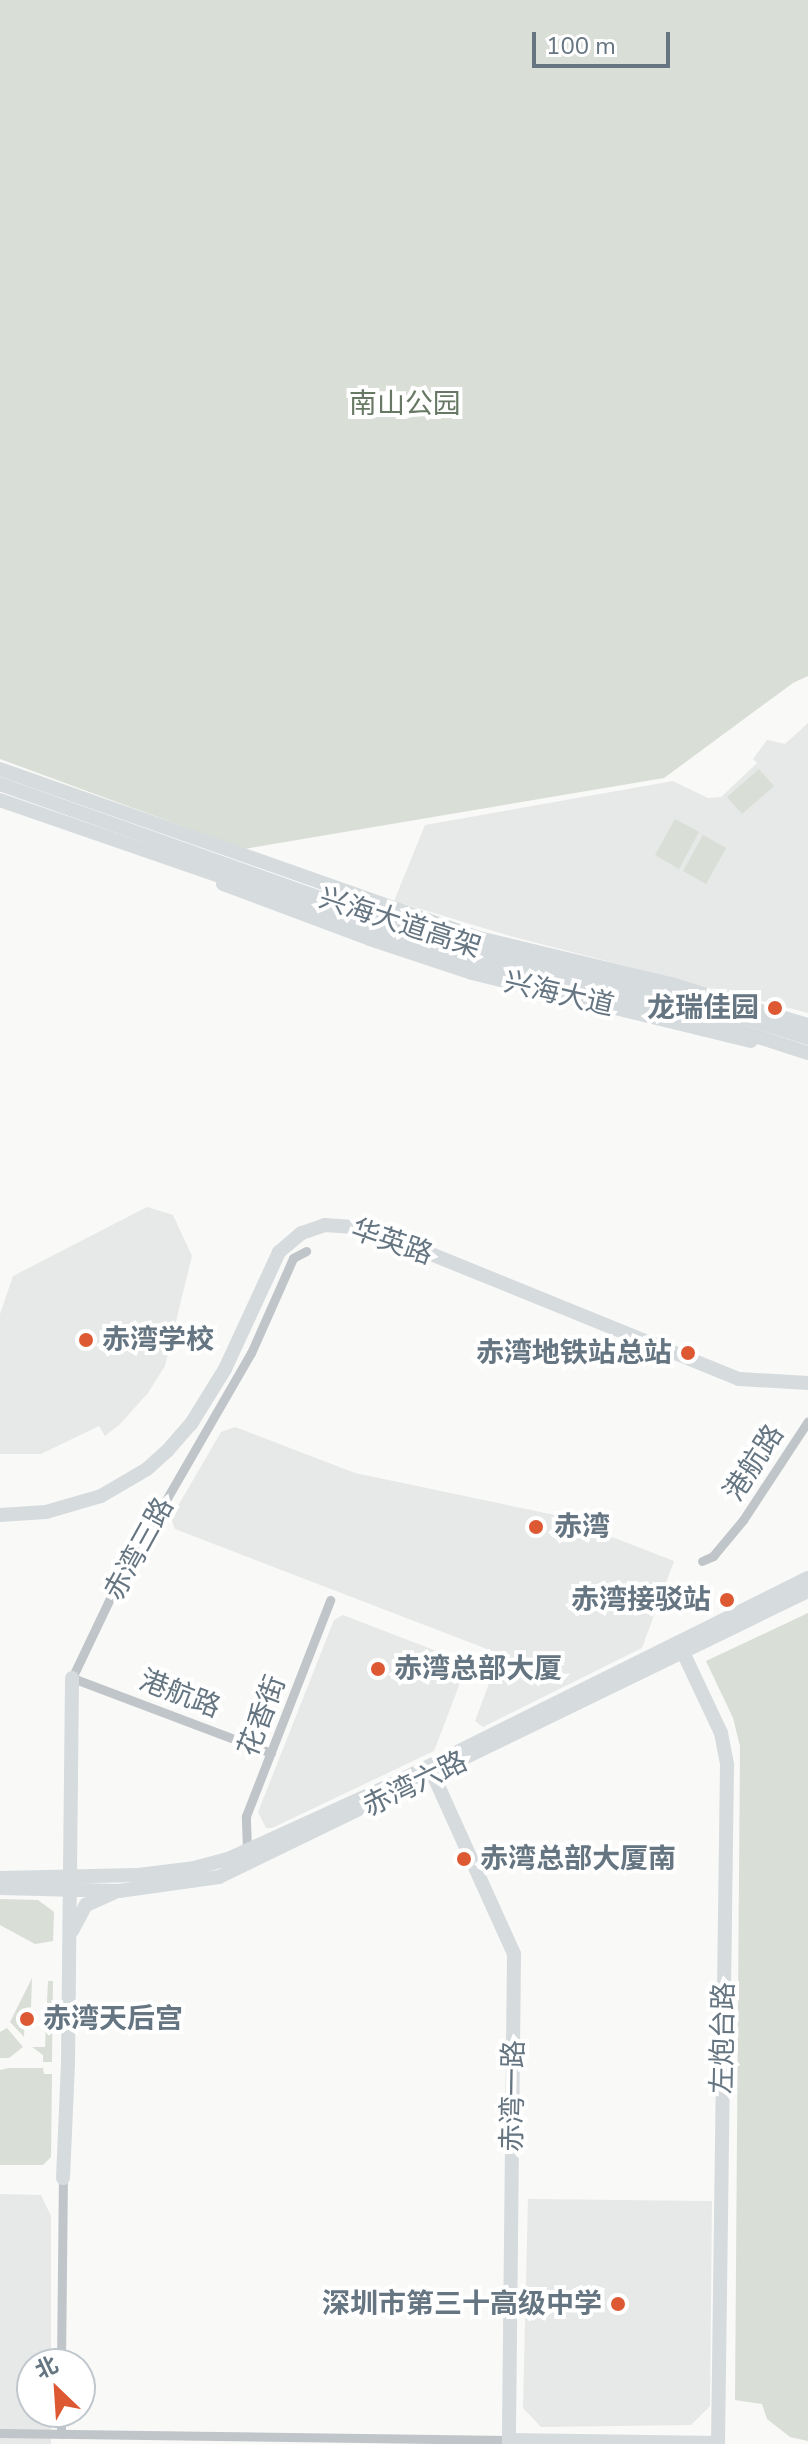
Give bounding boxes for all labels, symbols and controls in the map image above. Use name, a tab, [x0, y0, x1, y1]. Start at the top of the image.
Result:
scale bar	[536, 16, 674, 66]
text: 100 m	[546, 30, 616, 62]
park label: 南山公园	[349, 387, 461, 421]
street label: 兴海大道高架	[315, 881, 485, 965]
street label: 兴海大道	[501, 965, 617, 1023]
place label: 龙瑞佳园	[647, 991, 759, 1025]
marker: 龙瑞佳园	[766, 999, 784, 1017]
street label: 华英路	[347, 1212, 437, 1272]
place label: 赤湾学校	[102, 1323, 214, 1357]
marker: 赤湾学校	[77, 1331, 95, 1349]
place label: 赤湾地铁站总站	[476, 1336, 672, 1370]
marker: 赤湾地铁站总站	[679, 1344, 697, 1362]
street label: 港航路	[717, 1419, 791, 1507]
street label: 赤湾三路	[97, 1492, 181, 1606]
place label: 赤湾	[554, 1510, 610, 1544]
marker: 赤湾	[525, 1516, 547, 1538]
place label: 赤湾接驳站	[571, 1583, 711, 1617]
marker: 赤湾接驳站	[718, 1591, 736, 1609]
place label: 赤湾总部大厦	[394, 1652, 562, 1686]
marker: 赤湾总部大厦	[369, 1660, 387, 1678]
street label: 港航路	[135, 1663, 225, 1725]
street label: 花香街	[231, 1671, 293, 1761]
street label: 赤湾六路	[357, 1744, 473, 1824]
place label: 赤湾总部大厦南	[480, 1842, 676, 1876]
marker: 赤湾总部大厦南	[455, 1850, 473, 1868]
street label: 左炮台路	[705, 1982, 741, 2094]
place label: 赤湾天后宫	[43, 2002, 183, 2036]
marker: 赤湾天后宫	[18, 2010, 36, 2028]
street label: 赤湾一路	[495, 2040, 531, 2152]
place label: 深圳市第三十高级中学	[322, 2287, 602, 2321]
marker: 深圳市第三十高级中学	[609, 2295, 627, 2313]
north arrow	[16, 2348, 96, 2428]
text: 北	[30, 2350, 63, 2386]

